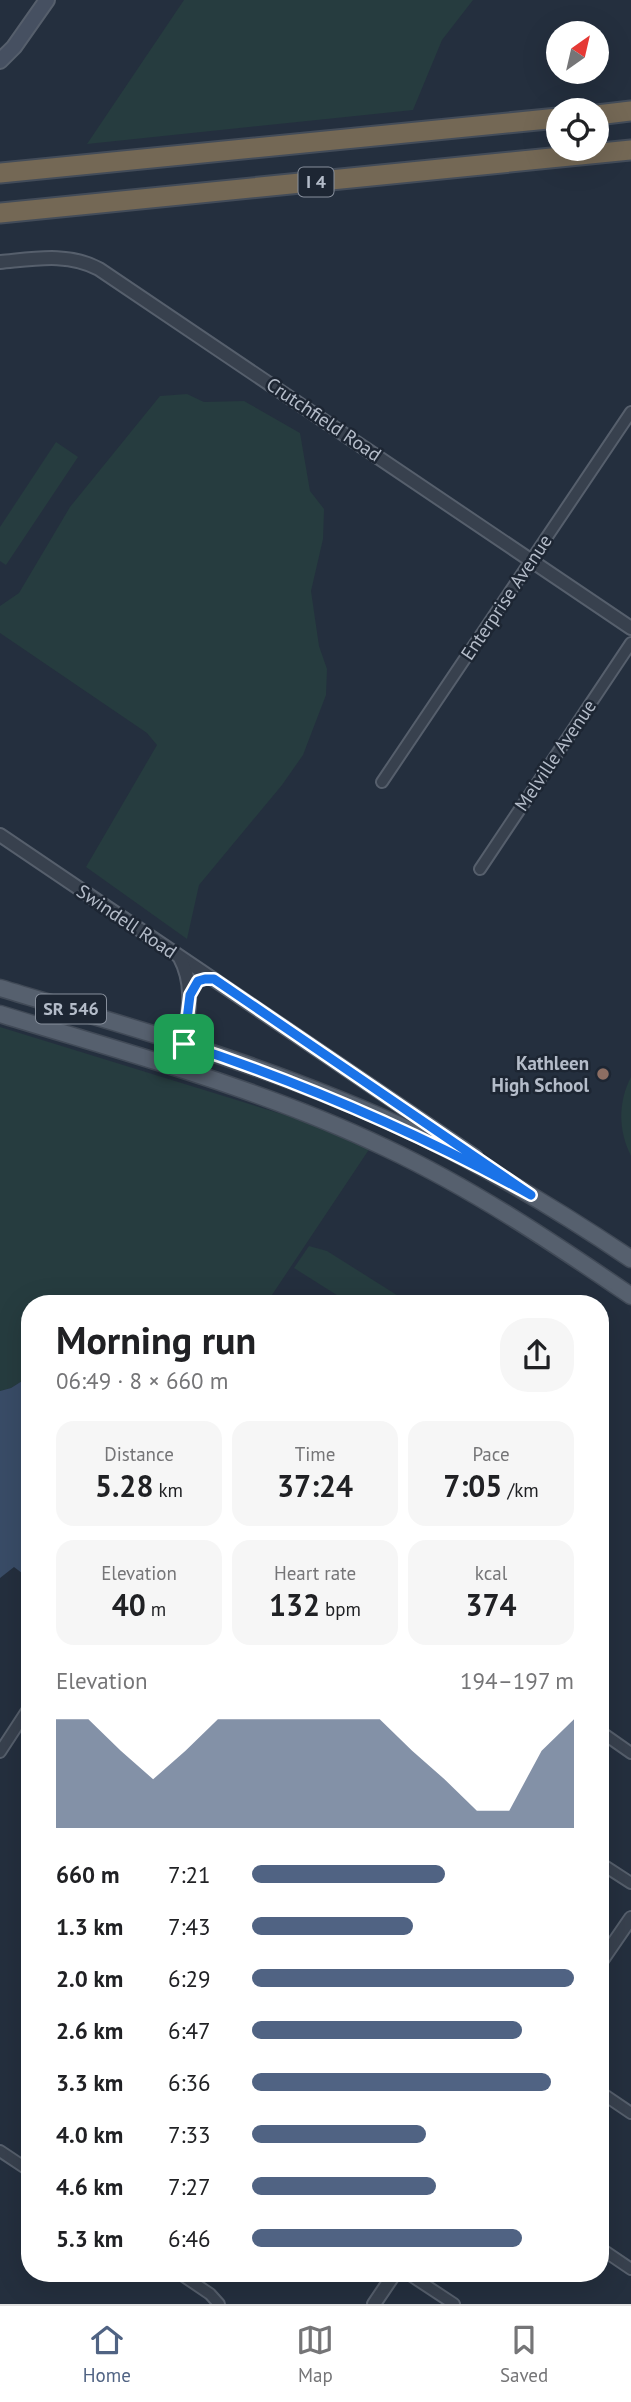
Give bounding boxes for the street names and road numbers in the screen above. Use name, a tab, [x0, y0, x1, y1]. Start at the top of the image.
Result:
road number: I 4	[298, 168, 334, 196]
street label: Crutchfield Road	[262, 372, 386, 466]
street label: Enterprise Avenue	[455, 530, 557, 664]
street label: Melville Avenue	[509, 695, 601, 815]
street label: Swindell Road	[72, 879, 182, 963]
road number: SR 546	[36, 994, 106, 1024]

